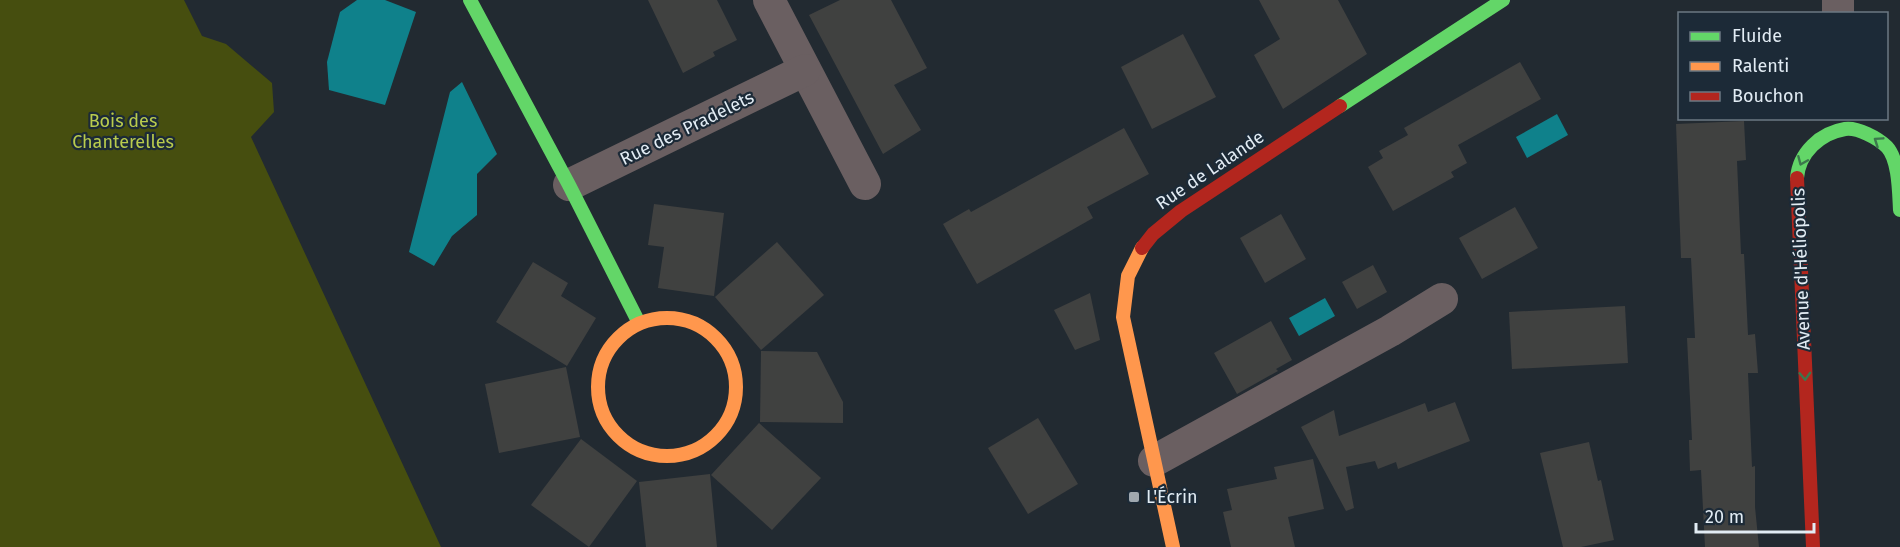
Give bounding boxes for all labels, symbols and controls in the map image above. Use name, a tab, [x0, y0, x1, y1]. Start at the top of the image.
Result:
legend	[1678, 12, 1888, 120]
text: Fluide	[1732, 25, 1782, 47]
text: Ralenti	[1732, 55, 1789, 77]
text: Bouchon	[1732, 85, 1804, 107]
street label: Rue des Pradelets	[616, 86, 758, 170]
park label: Bois des Chanterelles	[72, 110, 174, 153]
street label: Rue de Lalande	[1152, 126, 1268, 214]
one-way arrow	[1874, 137, 1885, 148]
one-way arrow	[1798, 155, 1810, 166]
street label: Avenue d'Héliopolis	[1787, 188, 1815, 350]
one-way arrow	[1799, 371, 1812, 380]
place label: L'Écrin	[1146, 485, 1198, 508]
marker: L'Écrin	[1127, 490, 1141, 504]
scale bar	[1696, 496, 1814, 534]
text: 20 m	[1705, 506, 1744, 528]

